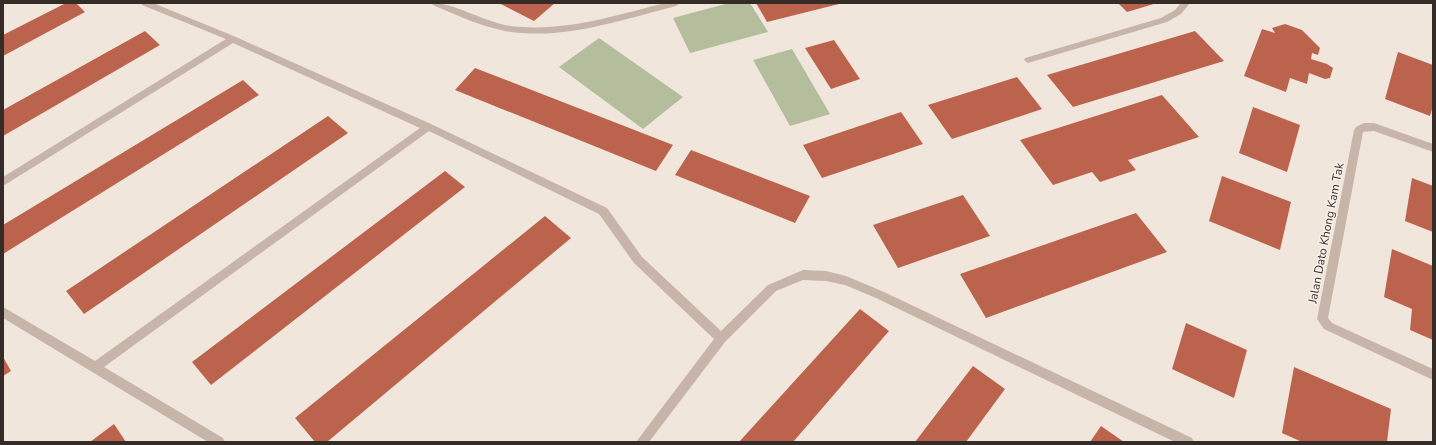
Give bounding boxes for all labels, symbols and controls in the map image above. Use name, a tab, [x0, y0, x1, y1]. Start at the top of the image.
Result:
street label: Jalan Dato Khong Kam Tak	[1304, 160, 1348, 306]

